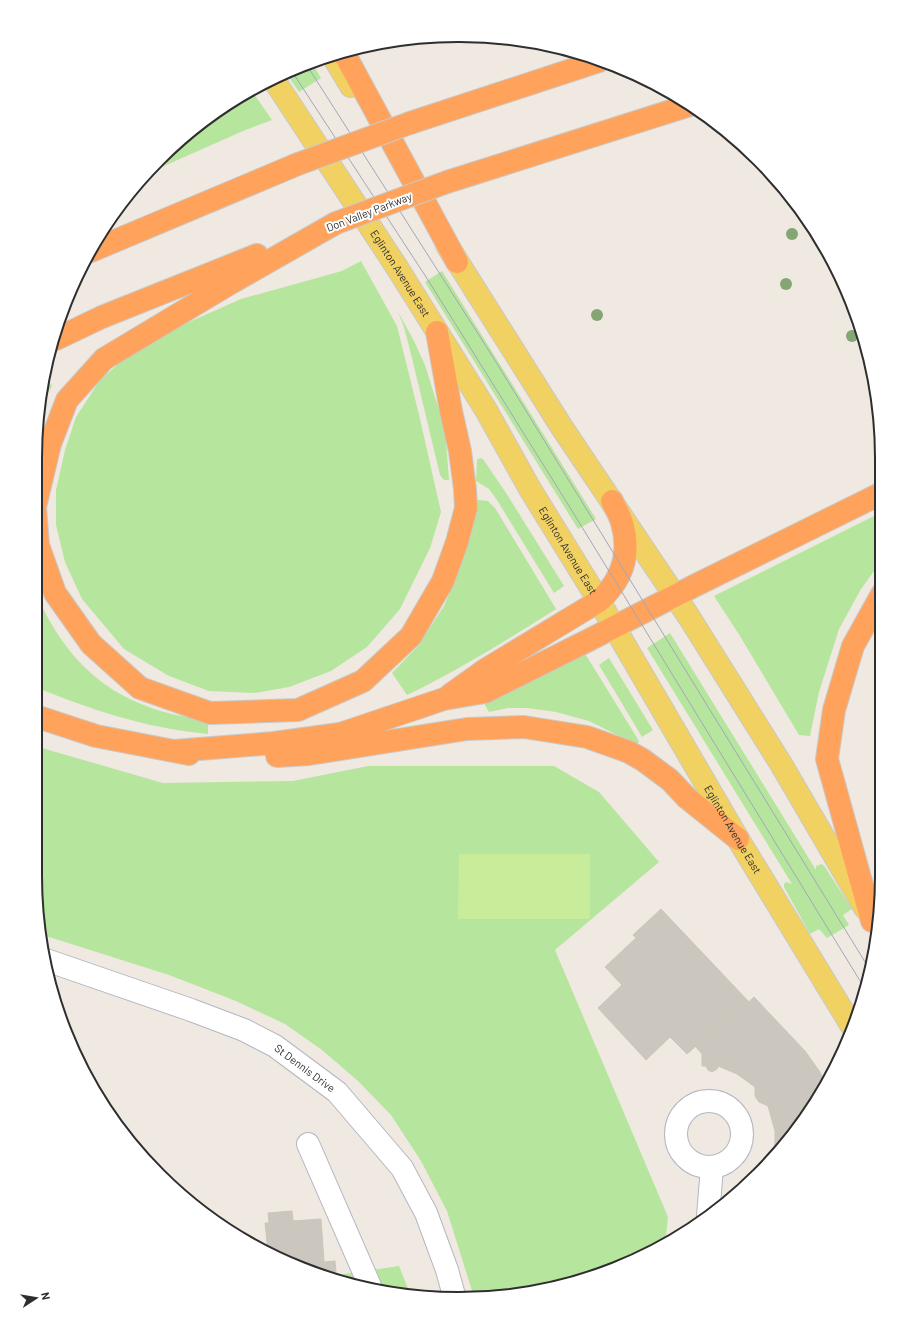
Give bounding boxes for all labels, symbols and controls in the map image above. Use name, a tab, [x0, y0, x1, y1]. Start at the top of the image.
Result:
street label: Don Valley Parkway	[324, 189, 413, 234]
street label: Eglinton Avenue East	[368, 227, 433, 319]
street label: Eglinton Avenue East	[536, 504, 600, 597]
street label: Eglinton Avenue East	[702, 783, 764, 876]
street label: St Dennis Drive	[272, 1041, 338, 1094]
north arrow	[16, 1278, 56, 1318]
text: N	[39, 1291, 53, 1301]

